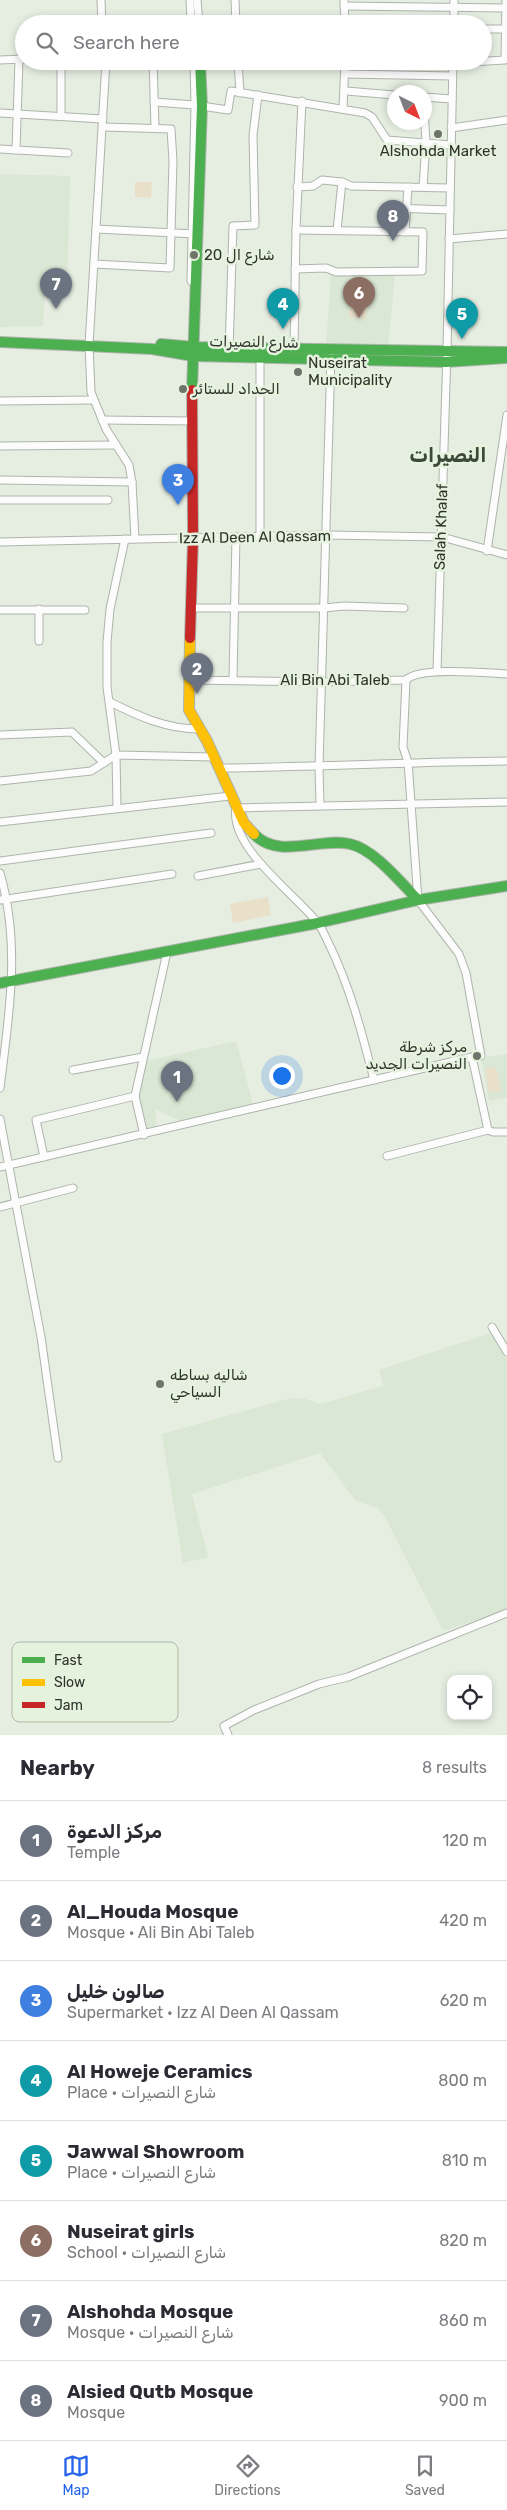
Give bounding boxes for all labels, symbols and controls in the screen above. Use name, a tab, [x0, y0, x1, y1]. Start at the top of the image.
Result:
search box	[15, 15, 492, 70]
icon: search	[33, 29, 61, 57]
text: Search here	[73, 31, 180, 54]
north arrow	[387, 85, 432, 130]
marker: Alshohda Market	[432, 128, 444, 140]
place label: Alshohda Market	[380, 142, 496, 160]
pin: 8	[377, 200, 409, 241]
place label: شارع ال 20	[204, 246, 275, 266]
marker: شارع ال 20	[188, 249, 200, 261]
pin: 7	[40, 268, 72, 309]
pin: 6	[343, 277, 375, 318]
pin: 4	[267, 288, 299, 329]
pin: 5	[446, 298, 478, 339]
street label: شارع النصيرات	[209, 332, 299, 354]
place label: Nuseirat Municipality	[308, 354, 392, 389]
marker: Nuseirat Municipality	[292, 366, 304, 378]
place label: الحداد للستائر	[192, 380, 280, 398]
marker: الحداد للستائر	[177, 383, 189, 395]
district label: النصيرات	[410, 443, 486, 467]
pin: 3	[162, 464, 194, 505]
street label: Salah Khalaf	[430, 483, 452, 570]
street label: Izz Al Deen Al Qassam	[179, 527, 331, 547]
pin: 2	[181, 653, 213, 694]
street label: Ali Bin Abi Taleb	[280, 671, 390, 689]
place label: مركز شرطة النصيرات الجديد	[366, 1038, 467, 1073]
marker: مركز شرطة النصيرات الجديد	[471, 1050, 483, 1062]
pin: 1	[161, 1061, 193, 1102]
your location	[269, 1063, 295, 1089]
place label: شاليه بساطه السياحي	[170, 1366, 248, 1404]
marker: شاليه بساطه السياحي	[154, 1378, 166, 1390]
legend	[12, 1642, 178, 1722]
text: Fast	[54, 1652, 83, 1669]
text: Slow	[54, 1674, 85, 1691]
map controls	[447, 1675, 492, 1720]
button: locate	[447, 1675, 492, 1720]
text: Jam	[54, 1697, 83, 1714]
text: Nearby	[20, 1755, 95, 1780]
text: 8 results	[422, 1758, 487, 1777]
text: مركز الدعوة	[67, 1820, 162, 1843]
text: 1	[32, 1831, 40, 1850]
text: 120 m	[442, 1831, 487, 1850]
text: Temple	[67, 1843, 120, 1862]
text: Al_Houda Mosque	[67, 1900, 239, 1923]
text: 2	[31, 1911, 41, 1930]
text: 420 m	[439, 1911, 487, 1930]
text: Mosque · Ali Bin Abi Taleb	[67, 1923, 255, 1942]
text: صالون خليل	[67, 1980, 164, 2003]
text: 3	[31, 1991, 41, 2010]
text: 620 m	[440, 1991, 487, 2010]
text: Supermarket · Izz Al Deen Al Qassam	[67, 2003, 339, 2022]
text: Al Howeje Ceramics	[67, 2060, 252, 2083]
text: 4	[31, 2071, 41, 2090]
text: 800 m	[438, 2071, 487, 2090]
text: Place · شارع النصيرات	[67, 2083, 216, 2102]
text: Jawwal Showroom	[67, 2140, 244, 2163]
text: 5	[31, 2151, 41, 2170]
text: 810 m	[442, 2151, 487, 2170]
text: Place · شارع النصيرات	[67, 2163, 216, 2182]
text: Nuseirat girls	[67, 2220, 195, 2243]
text: 6	[31, 2231, 41, 2250]
text: 820 m	[439, 2231, 487, 2250]
text: School · شارع النصيرات	[67, 2243, 226, 2262]
text: Alshohda Mosque	[67, 2300, 233, 2323]
text: 7	[31, 2311, 41, 2330]
text: 860 m	[439, 2311, 487, 2330]
text: Mosque · شارع النصيرات	[67, 2323, 234, 2342]
text: Alsied Qutb Mosque	[67, 2380, 253, 2403]
text: 8	[31, 2391, 41, 2410]
text: 900 m	[439, 2391, 487, 2410]
text: Mosque	[67, 2403, 125, 2422]
tab: Map	[62, 2452, 90, 2499]
tab: Directions	[214, 2452, 281, 2499]
tab: Saved	[405, 2452, 445, 2499]

